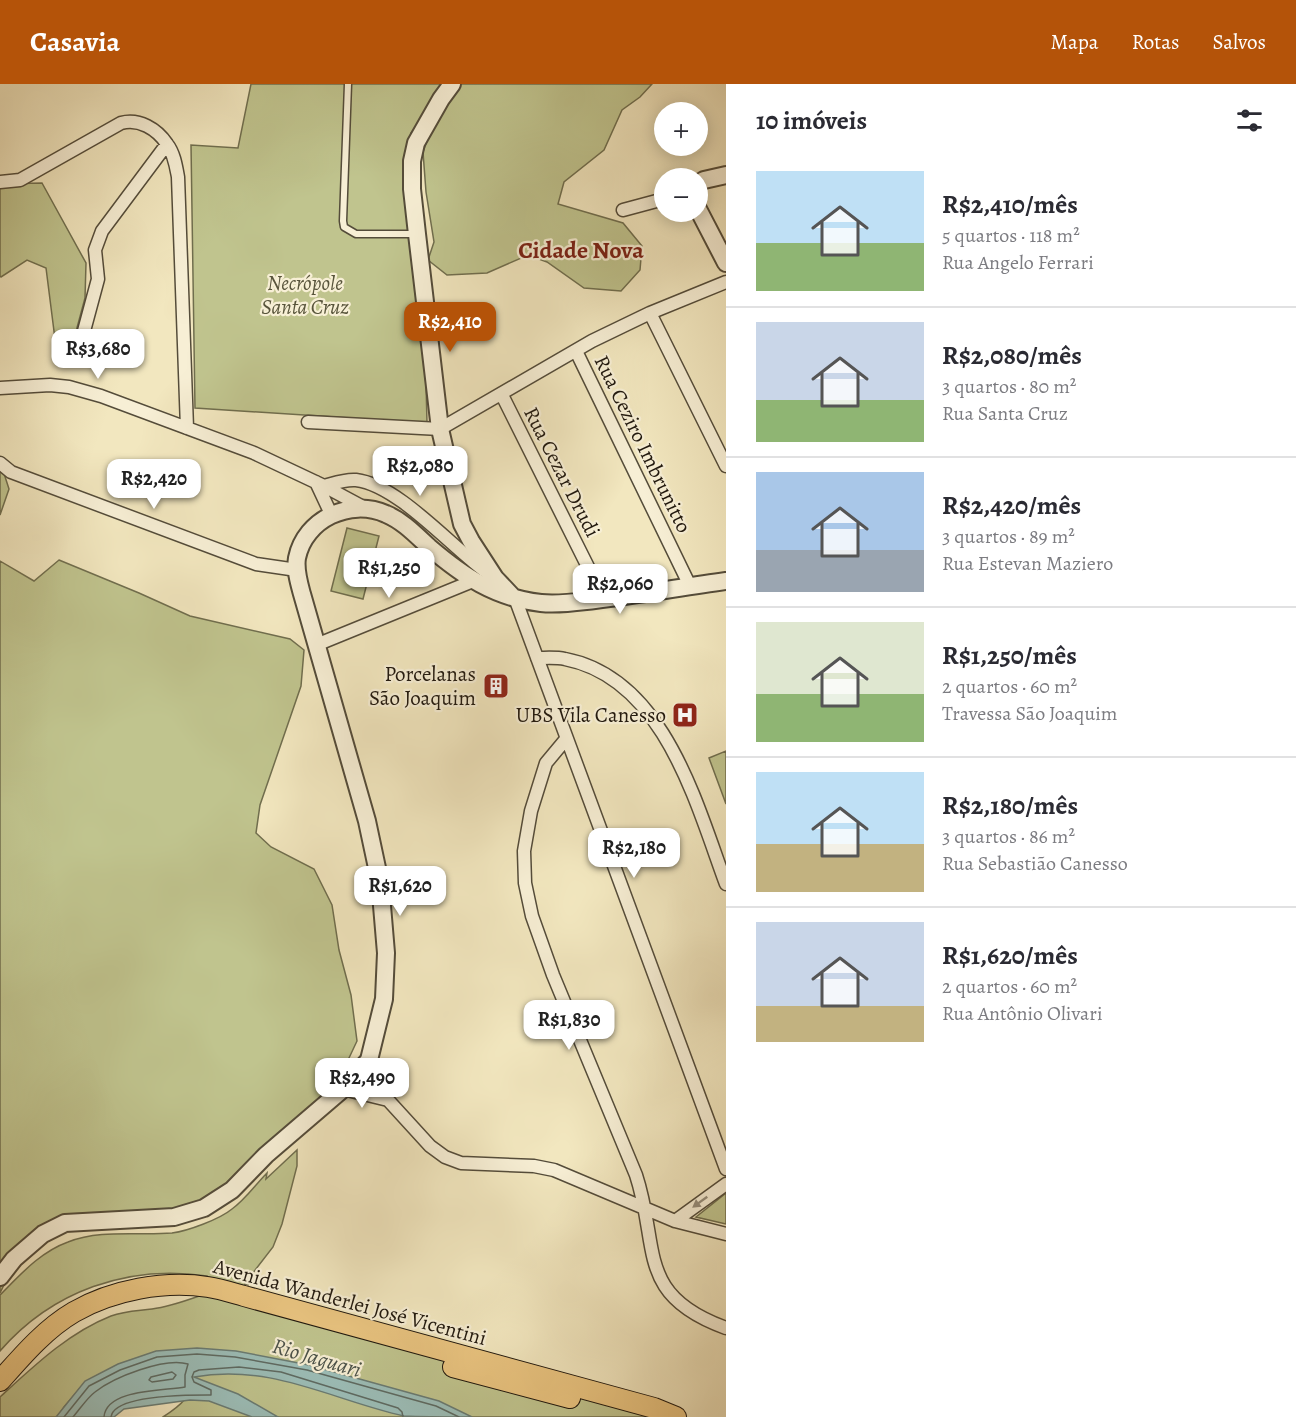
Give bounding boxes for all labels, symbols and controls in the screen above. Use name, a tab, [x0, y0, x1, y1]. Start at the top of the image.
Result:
text: Casavia	[30, 23, 120, 61]
text: Mapa	[1050, 28, 1099, 56]
text: Rotas	[1132, 28, 1179, 56]
text: Salvos	[1212, 28, 1266, 56]
map controls	[654, 102, 708, 222]
button: +	[654, 102, 708, 156]
text: 10 imóveis	[756, 103, 867, 138]
icon: filters	[1233, 104, 1266, 137]
button: −	[654, 168, 708, 222]
text: R$2,410/mês	[942, 187, 1078, 222]
icon: home	[804, 195, 876, 267]
text: 5 quartos · 118 m²	[942, 222, 1080, 249]
district label: Cidade Nova	[518, 234, 644, 266]
text: Rua Angelo Ferrari	[942, 249, 1094, 276]
park label: Necrópole Santa Cruz	[261, 269, 349, 321]
pin: R$2,410	[395, 302, 505, 353]
text: R$2,410	[418, 308, 482, 335]
pin: R$3,680	[43, 329, 153, 380]
text: R$3,680	[65, 335, 131, 362]
text: R$2,080/mês	[942, 338, 1082, 373]
icon: home	[804, 346, 876, 418]
street label: Rua Ceziro Imbrunitto	[588, 351, 698, 537]
text: 3 quartos · 80 m²	[942, 373, 1076, 400]
text: Rua Santa Cruz	[942, 400, 1068, 427]
street label: Rua Cezar Drudi	[517, 402, 607, 542]
pin: R$2,080	[365, 446, 475, 497]
text: R$2,080	[387, 452, 453, 479]
pin: R$2,420	[99, 459, 209, 510]
text: R$2,420	[121, 465, 187, 492]
text: R$2,420/mês	[942, 488, 1081, 523]
icon: home	[804, 496, 876, 568]
text: 3 quartos · 89 m²	[942, 523, 1075, 550]
pin: R$1,250	[334, 548, 444, 599]
text: Rua Estevan Maziero	[942, 550, 1113, 577]
text: R$1,250	[358, 554, 420, 581]
pin: R$2,060	[565, 564, 675, 615]
text: R$2,060	[587, 570, 653, 597]
text: R$1,250/mês	[942, 638, 1077, 673]
icon: home	[804, 646, 876, 718]
place label: Porcelanas São Joaquim	[369, 660, 476, 712]
building icon: Porcelanas São Joaquim	[481, 671, 511, 701]
text: 2 quartos · 60 m²	[942, 673, 1077, 700]
hospital icon: UBS Vila Canesso	[670, 700, 700, 730]
text: Travessa São Joaquim	[942, 700, 1118, 727]
place label: UBS Vila Canesso	[516, 701, 666, 729]
text: R$2,180/mês	[942, 788, 1078, 823]
icon: home	[804, 796, 876, 868]
text: 3 quartos · 86 m²	[942, 823, 1075, 850]
pin: R$2,180	[579, 828, 689, 879]
text: R$2,180	[602, 834, 666, 861]
text: Rua Sebastião Canesso	[942, 850, 1128, 877]
pin: R$1,620	[345, 866, 455, 917]
text: R$1,620	[368, 872, 432, 899]
text: R$1,620/mês	[942, 938, 1078, 973]
icon: home	[804, 946, 876, 1018]
text: 2 quartos · 60 m²	[942, 973, 1077, 1000]
pin: R$1,830	[514, 1000, 624, 1051]
text: Rua Antônio Olivari	[942, 1000, 1103, 1027]
text: R$1,830	[538, 1006, 600, 1033]
pin: R$2,490	[307, 1058, 417, 1109]
text: R$2,490	[329, 1064, 395, 1091]
one-way arrow	[693, 1196, 708, 1208]
street label: Avenida Wanderlei José Vicentini	[209, 1252, 490, 1352]
water label: Rio Jaguari	[269, 1331, 365, 1385]

